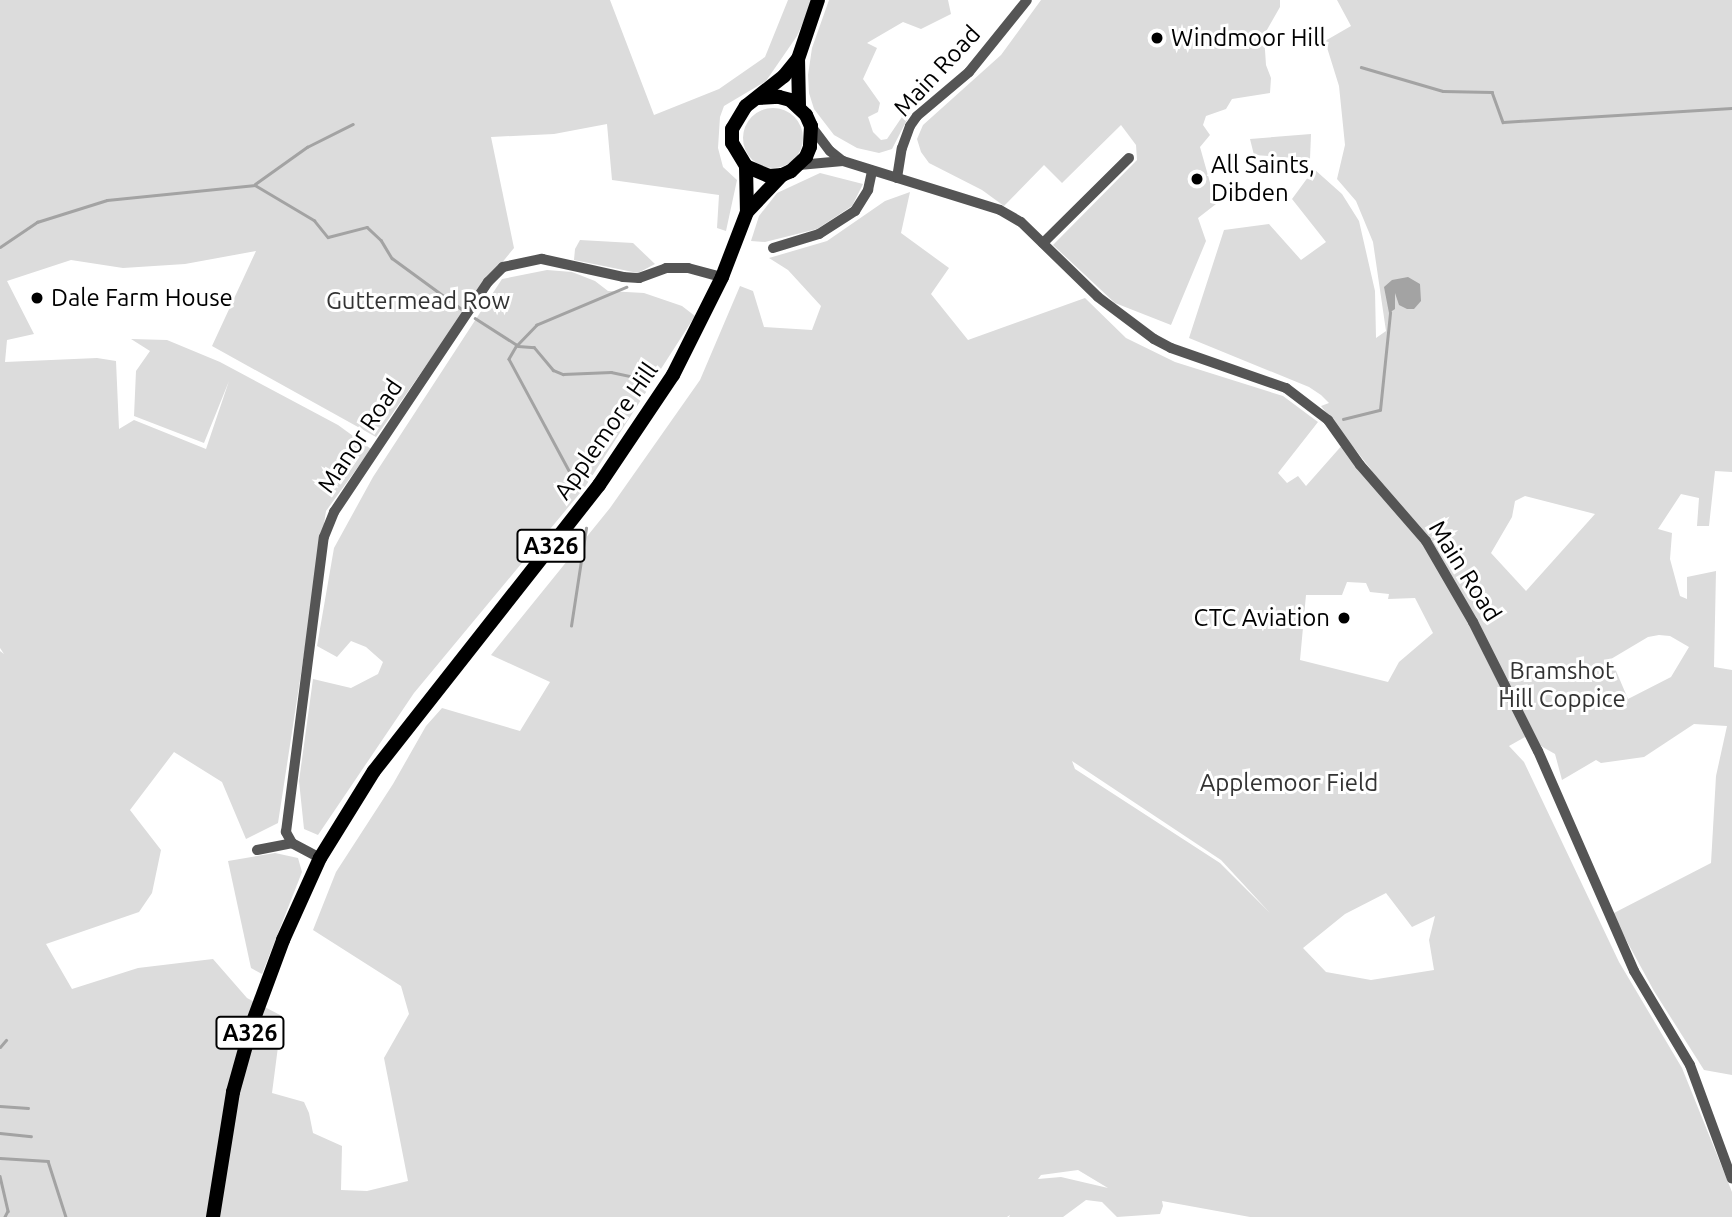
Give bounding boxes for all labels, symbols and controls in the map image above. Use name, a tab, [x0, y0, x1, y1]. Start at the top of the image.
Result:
street label: Main Road	[888, 20, 986, 122]
place label: Windmoor Hill	[1171, 24, 1326, 52]
marker: Windmoor Hill	[1149, 30, 1165, 46]
place label: All Saints, Dibden	[1211, 151, 1315, 207]
marker: All Saints, Dibden	[1189, 171, 1205, 187]
place label: Dale Farm House	[51, 284, 233, 312]
park label: Guttermead Row	[326, 287, 510, 315]
marker: Dale Farm House	[29, 290, 45, 306]
street label: Applemore Hill	[548, 357, 664, 505]
street label: Manor Road	[311, 374, 409, 498]
street label: Main Road	[1423, 515, 1507, 627]
road number: A326	[516, 526, 586, 566]
place label: CTC Aviation	[1194, 604, 1330, 632]
marker: CTC Aviation	[1336, 610, 1352, 626]
park label: Bramshot Hill Coppice	[1498, 657, 1626, 713]
park label: Applemoor Field	[1200, 769, 1378, 797]
road number: A326	[215, 1014, 285, 1052]

